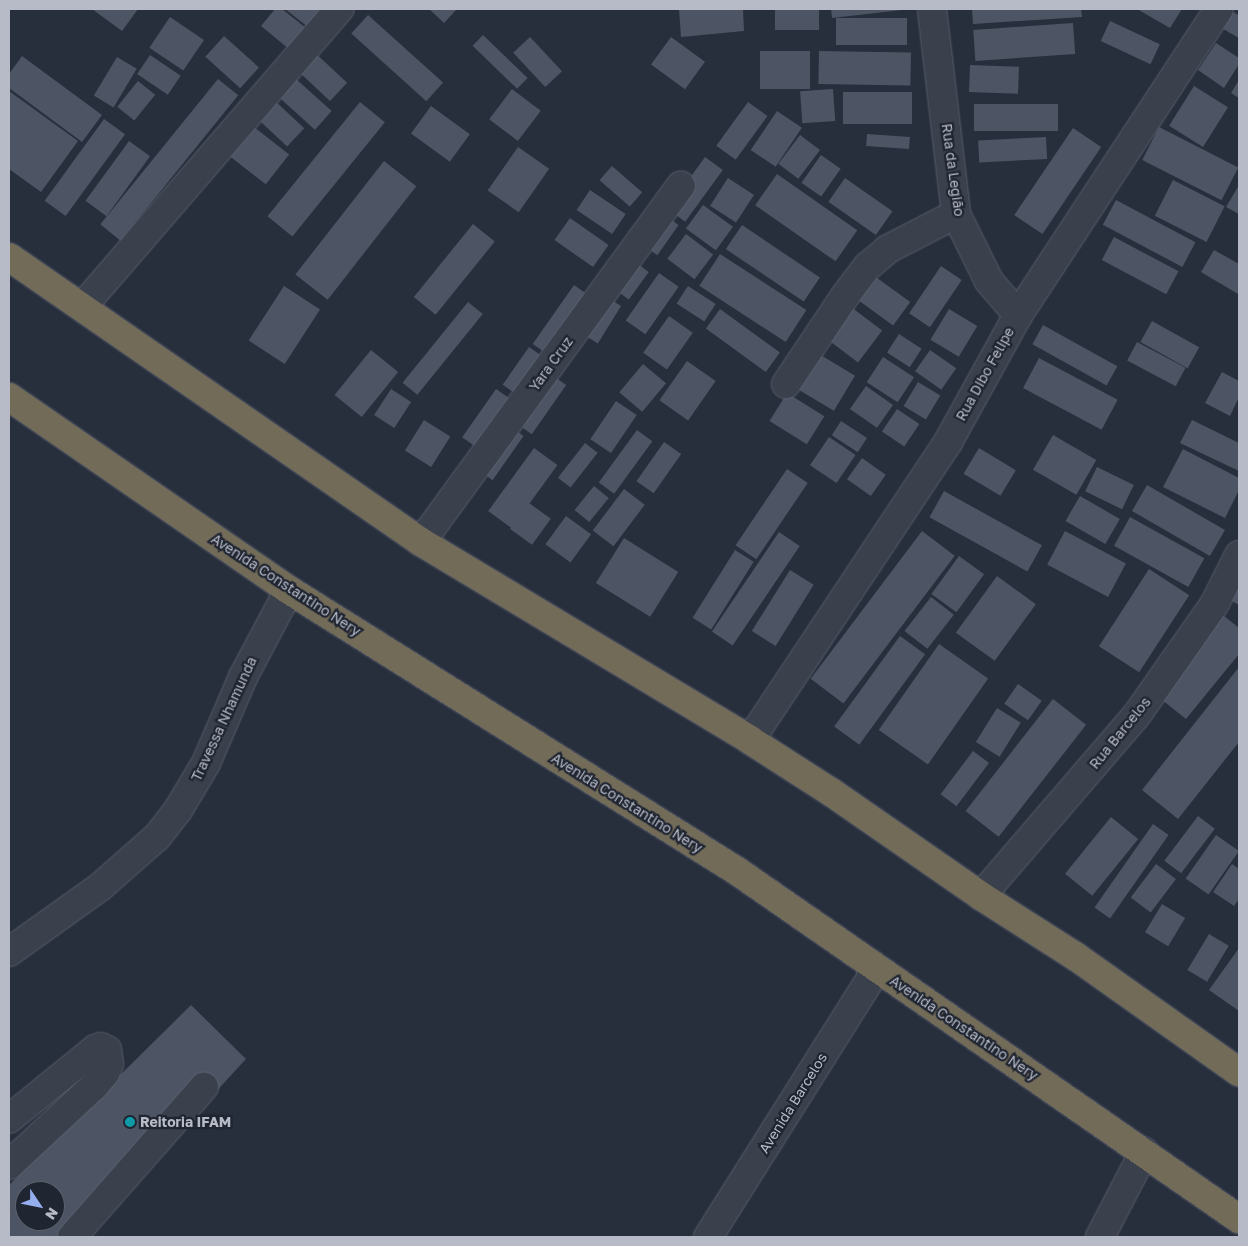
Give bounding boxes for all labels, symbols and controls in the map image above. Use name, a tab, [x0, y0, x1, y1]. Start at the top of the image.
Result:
street label: Rua da Legião	[938, 122, 968, 218]
street label: Rua Dibo Felipe	[952, 324, 1018, 424]
street label: Yara Cruz	[526, 334, 576, 394]
street label: Avenida Constantino Nery	[208, 530, 364, 640]
street label: Travessa Nhamunda	[188, 654, 260, 784]
street label: Rua Barcelos	[1086, 694, 1154, 772]
street label: Avenida Constantino Nery	[548, 750, 706, 856]
street label: Avenida Constantino Nery	[887, 972, 1041, 1084]
street label: Avenida Barcelos	[755, 1050, 831, 1156]
place label: Reitoria IFAM	[140, 1114, 231, 1130]
marker: Reitoria IFAM	[124, 1116, 136, 1128]
north arrow	[15, 1181, 65, 1231]
text: N	[42, 1205, 62, 1223]

